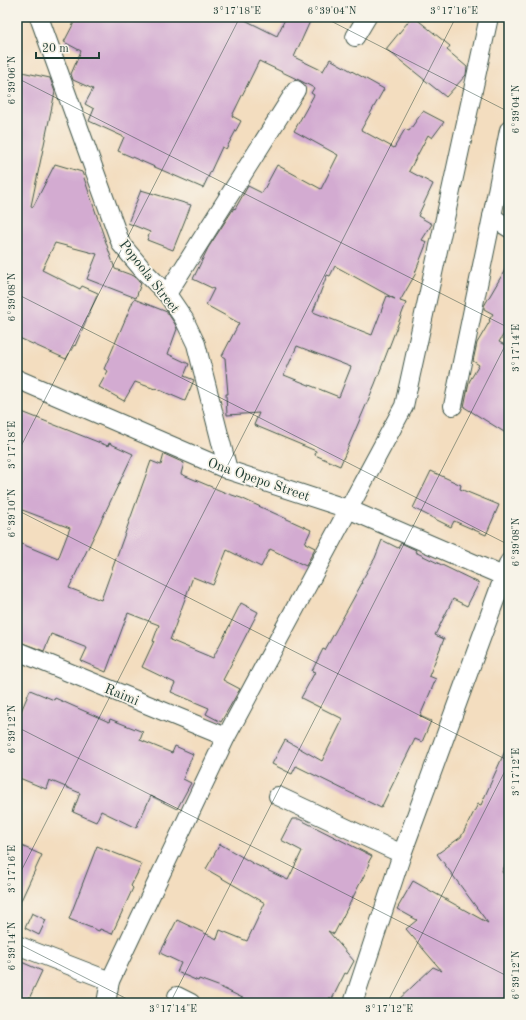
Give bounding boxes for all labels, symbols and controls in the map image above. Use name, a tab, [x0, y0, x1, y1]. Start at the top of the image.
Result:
text: 3°17'18"E	[213, 6, 261, 16]
text: 6°39'04"N	[308, 6, 357, 16]
text: 3°17'16"E	[430, 6, 478, 16]
scale bar	[36, 34, 99, 60]
text: 20 m	[42, 43, 69, 55]
text: 6°39'06"N	[7, 55, 17, 104]
text: 6°39'04"N	[511, 84, 521, 133]
street label: Popoola Street	[116, 237, 182, 316]
text: 6°39'08"N	[7, 272, 17, 321]
text: 3°17'14"E	[511, 324, 521, 372]
text: 3°17'18"E	[7, 421, 17, 469]
street label: Ona Opepo Street	[206, 456, 312, 504]
text: 6°39'10"N	[7, 488, 17, 537]
text: 6°39'08"N	[511, 517, 521, 566]
street label: Raimi	[102, 682, 141, 708]
text: 6°39'12"N	[7, 704, 17, 753]
text: 3°17'12"E	[511, 748, 521, 796]
text: 3°17'16"E	[7, 845, 17, 893]
text: 6°39'14"N	[7, 921, 17, 970]
text: 6°39'12"N	[511, 950, 521, 999]
text: 3°17'14"E	[149, 1004, 197, 1014]
text: 3°17'12"E	[365, 1004, 413, 1014]

